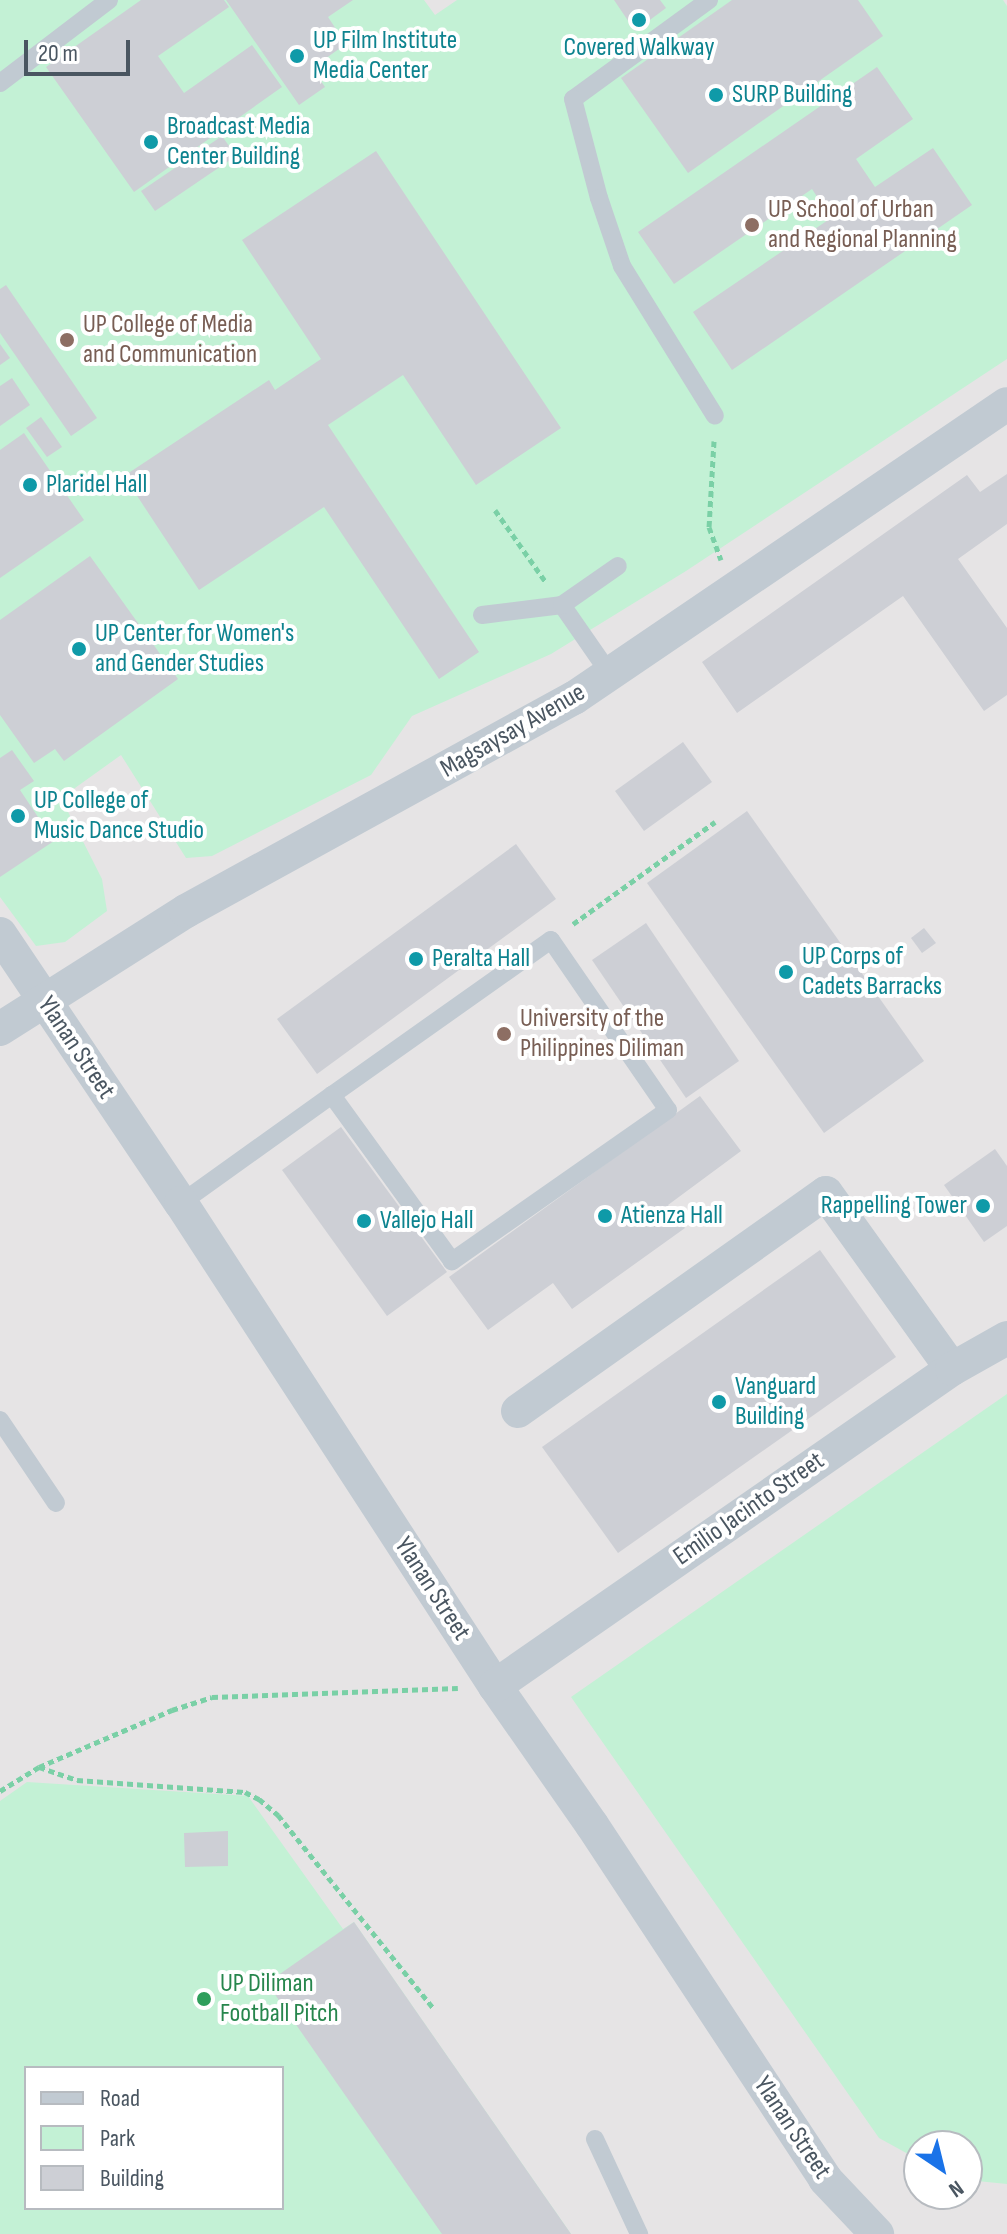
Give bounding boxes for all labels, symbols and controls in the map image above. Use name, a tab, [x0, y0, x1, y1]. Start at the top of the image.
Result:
marker: Covered Walkway	[630, 11, 648, 29]
scale bar	[28, 24, 134, 74]
place label: UP Film Institute Media Center	[313, 25, 457, 86]
place label: Covered Walkway	[564, 32, 714, 64]
text: 20 m	[38, 39, 78, 68]
marker: UP Film Institute Media Center	[288, 47, 306, 65]
place label: SURP Building	[732, 79, 852, 111]
marker: SURP Building	[707, 86, 725, 104]
place label: Broadcast Media Center Building	[167, 111, 310, 172]
marker: Broadcast Media Center Building	[142, 133, 160, 151]
place label: UP School of Urban and Regional Planning	[768, 194, 957, 256]
marker: UP School of Urban and Regional Planning	[743, 216, 761, 234]
place label: UP College of Media and Communication	[83, 309, 257, 370]
marker: UP College of Media and Communication	[58, 331, 76, 349]
place label: Plaridel Hall	[46, 469, 147, 501]
marker: Plaridel Hall	[21, 476, 39, 494]
place label: UP Center for Women's and Gender Studies	[95, 618, 294, 680]
marker: UP Center for Women's and Gender Studies	[70, 640, 88, 658]
street label: Magsaysay Avenue	[435, 677, 591, 785]
place label: UP College of Music Dance Studio	[34, 785, 204, 846]
marker: UP College of Music Dance Studio	[9, 807, 27, 825]
place label: UP Corps of Cadets Barracks	[802, 941, 942, 1002]
place label: Peralta Hall	[432, 943, 530, 975]
marker: Peralta Hall	[407, 950, 425, 968]
marker: UP Corps of Cadets Barracks	[777, 963, 795, 981]
street label: Ylanan Street	[30, 991, 122, 1105]
place label: University of the Philippines Diliman	[520, 1003, 684, 1064]
marker: University of the Philippines Diliman	[495, 1025, 513, 1043]
place label: Rappelling Tower	[821, 1190, 967, 1222]
marker: Rappelling Tower	[974, 1197, 992, 1215]
place label: Atienza Hall	[621, 1200, 723, 1232]
place label: Vallejo Hall	[380, 1205, 473, 1237]
marker: Atienza Hall	[596, 1207, 614, 1225]
marker: Vallejo Hall	[355, 1212, 373, 1230]
place label: Vanguard Building	[735, 1371, 816, 1432]
marker: Vanguard Building	[710, 1393, 728, 1411]
street label: Emilio Jacinto Street	[668, 1446, 830, 1572]
street label: Ylanan Street	[387, 1532, 477, 1646]
place label: UP Diliman Football Pitch	[220, 1968, 339, 2030]
marker: UP Diliman Football Pitch	[195, 1990, 213, 2008]
legend	[24, 2066, 284, 2210]
street label: Ylanan Street	[746, 2071, 838, 2185]
text: Road	[100, 2084, 140, 2113]
text: Park	[100, 2124, 135, 2153]
north arrow	[903, 2130, 983, 2210]
text: Building	[100, 2164, 164, 2193]
text: N	[943, 2174, 968, 2203]

